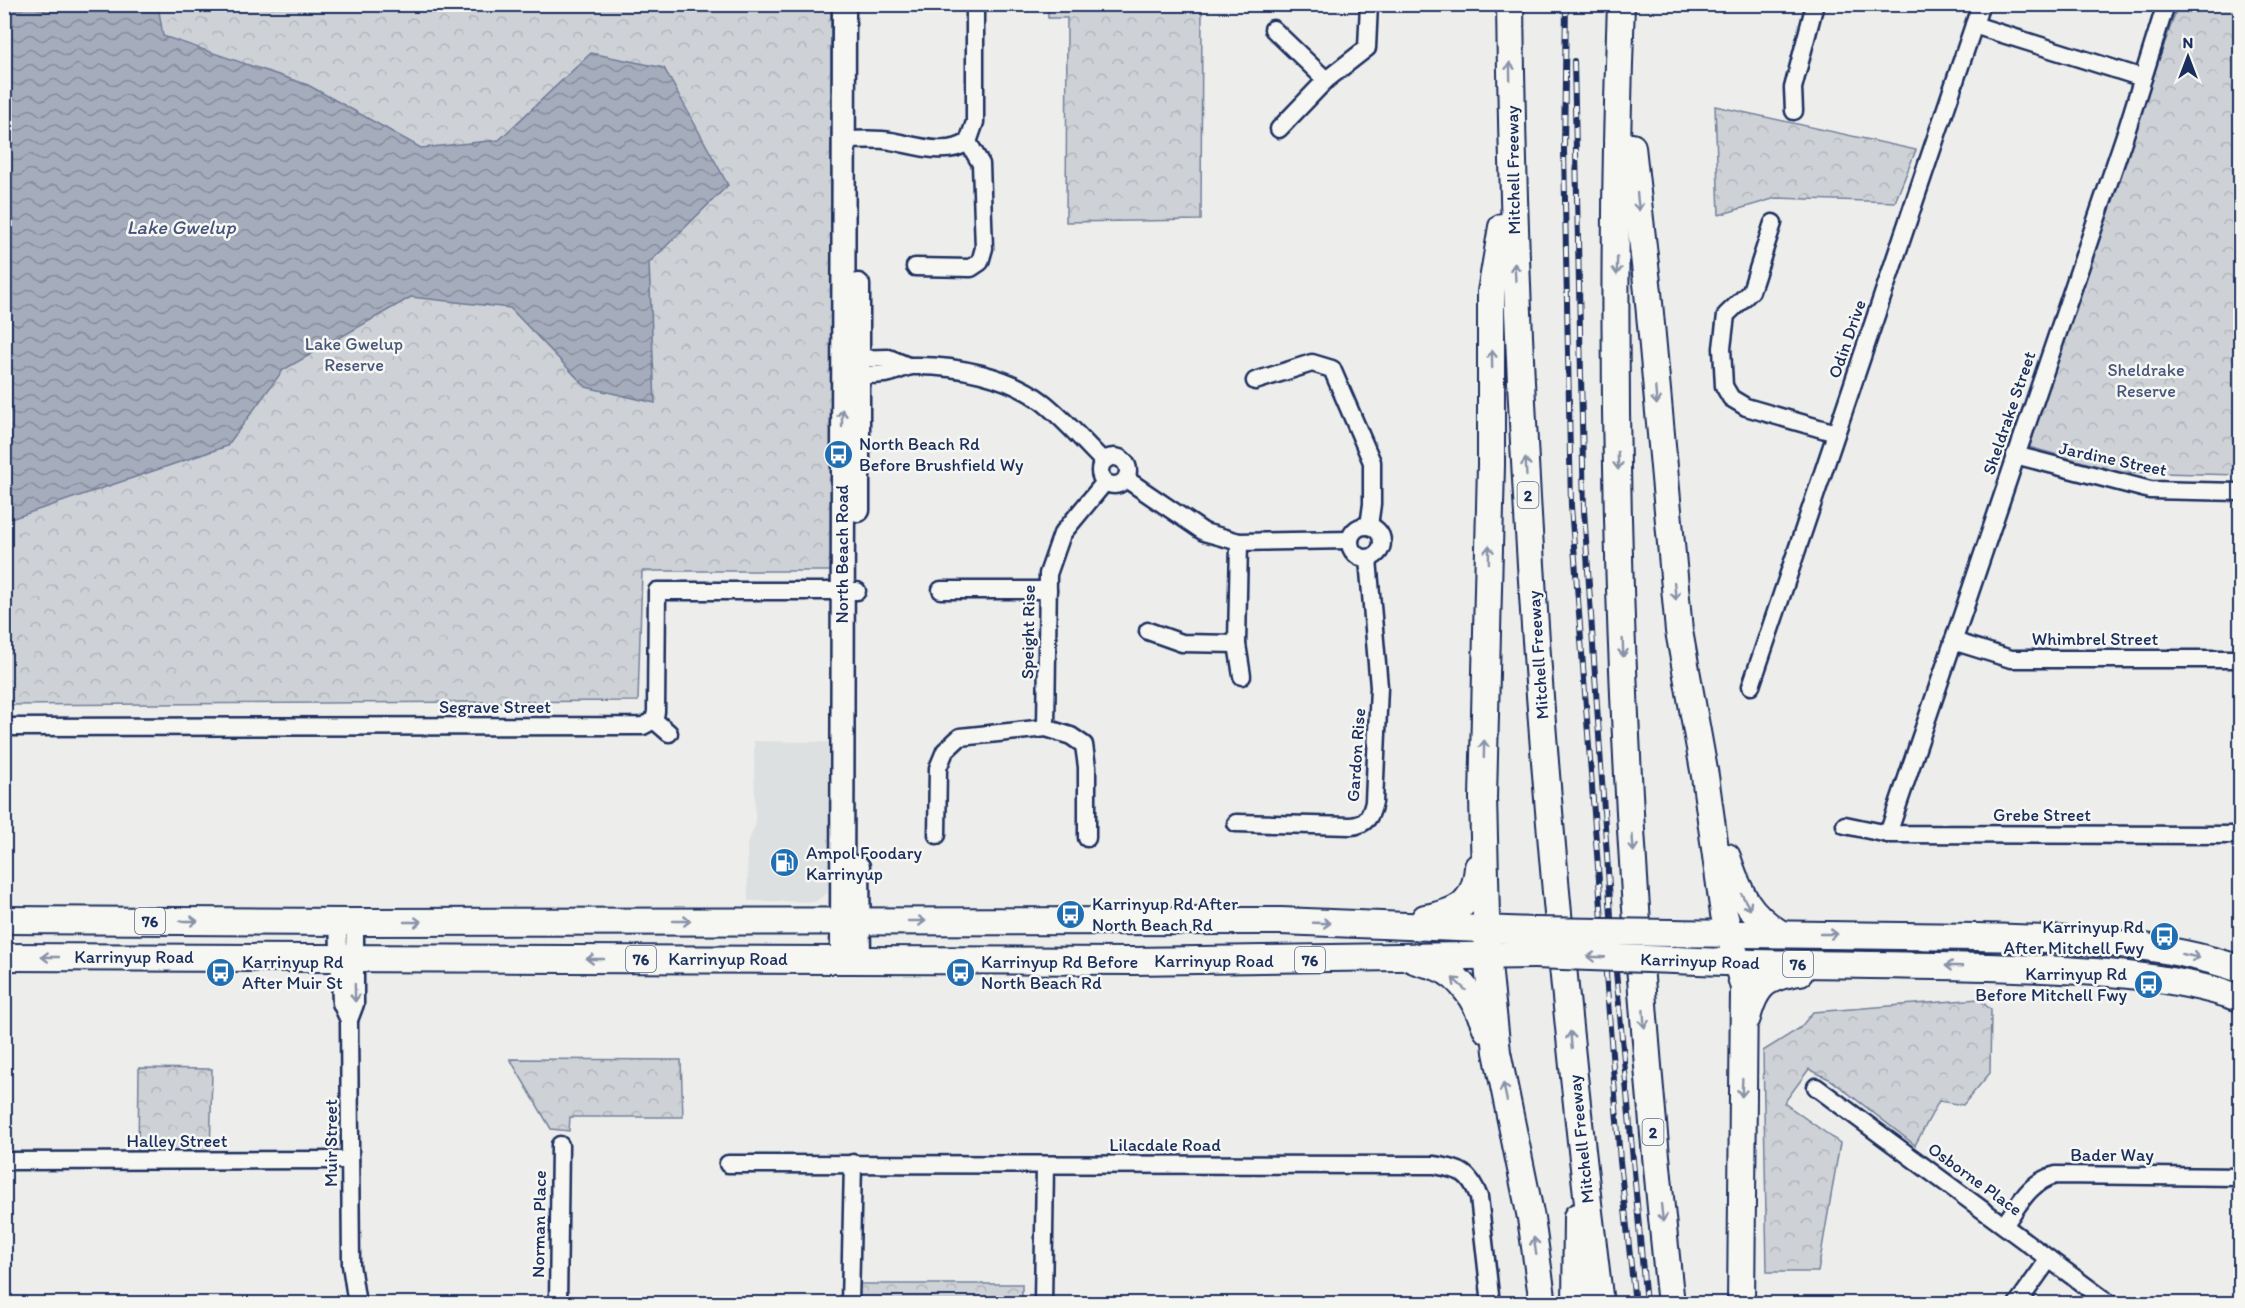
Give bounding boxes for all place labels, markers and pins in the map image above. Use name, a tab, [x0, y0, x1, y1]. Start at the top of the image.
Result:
place label: North Beach Rd Before Brushfield Wy	[859, 433, 1024, 476]
bus stop icon: North Beach Rd Before Brushfield Wy	[822, 438, 854, 470]
place label: Ampol Foodary Karrinyup	[806, 842, 923, 885]
fuel station icon: Ampol Foodary Karrinyup	[769, 847, 801, 879]
place label: Karrinyup Rd After North Beach Rd	[1092, 893, 1239, 936]
bus stop icon: Karrinyup Rd After North Beach Rd	[1055, 898, 1087, 930]
place label: Karrinyup Rd After Mitchell Fwy	[2003, 916, 2145, 959]
bus stop icon: Karrinyup Rd After Mitchell Fwy	[2149, 921, 2181, 953]
place label: Karrinyup Rd After Muir St	[242, 951, 344, 994]
place label: Karrinyup Rd Before North Beach Rd	[981, 951, 1138, 994]
bus stop icon: Karrinyup Rd After Muir St	[205, 956, 237, 988]
bus stop icon: Karrinyup Rd Before North Beach Rd	[944, 956, 976, 988]
place label: Karrinyup Rd Before Mitchell Fwy	[1975, 963, 2127, 1006]
bus stop icon: Karrinyup Rd Before Mitchell Fwy	[2132, 968, 2164, 1000]

